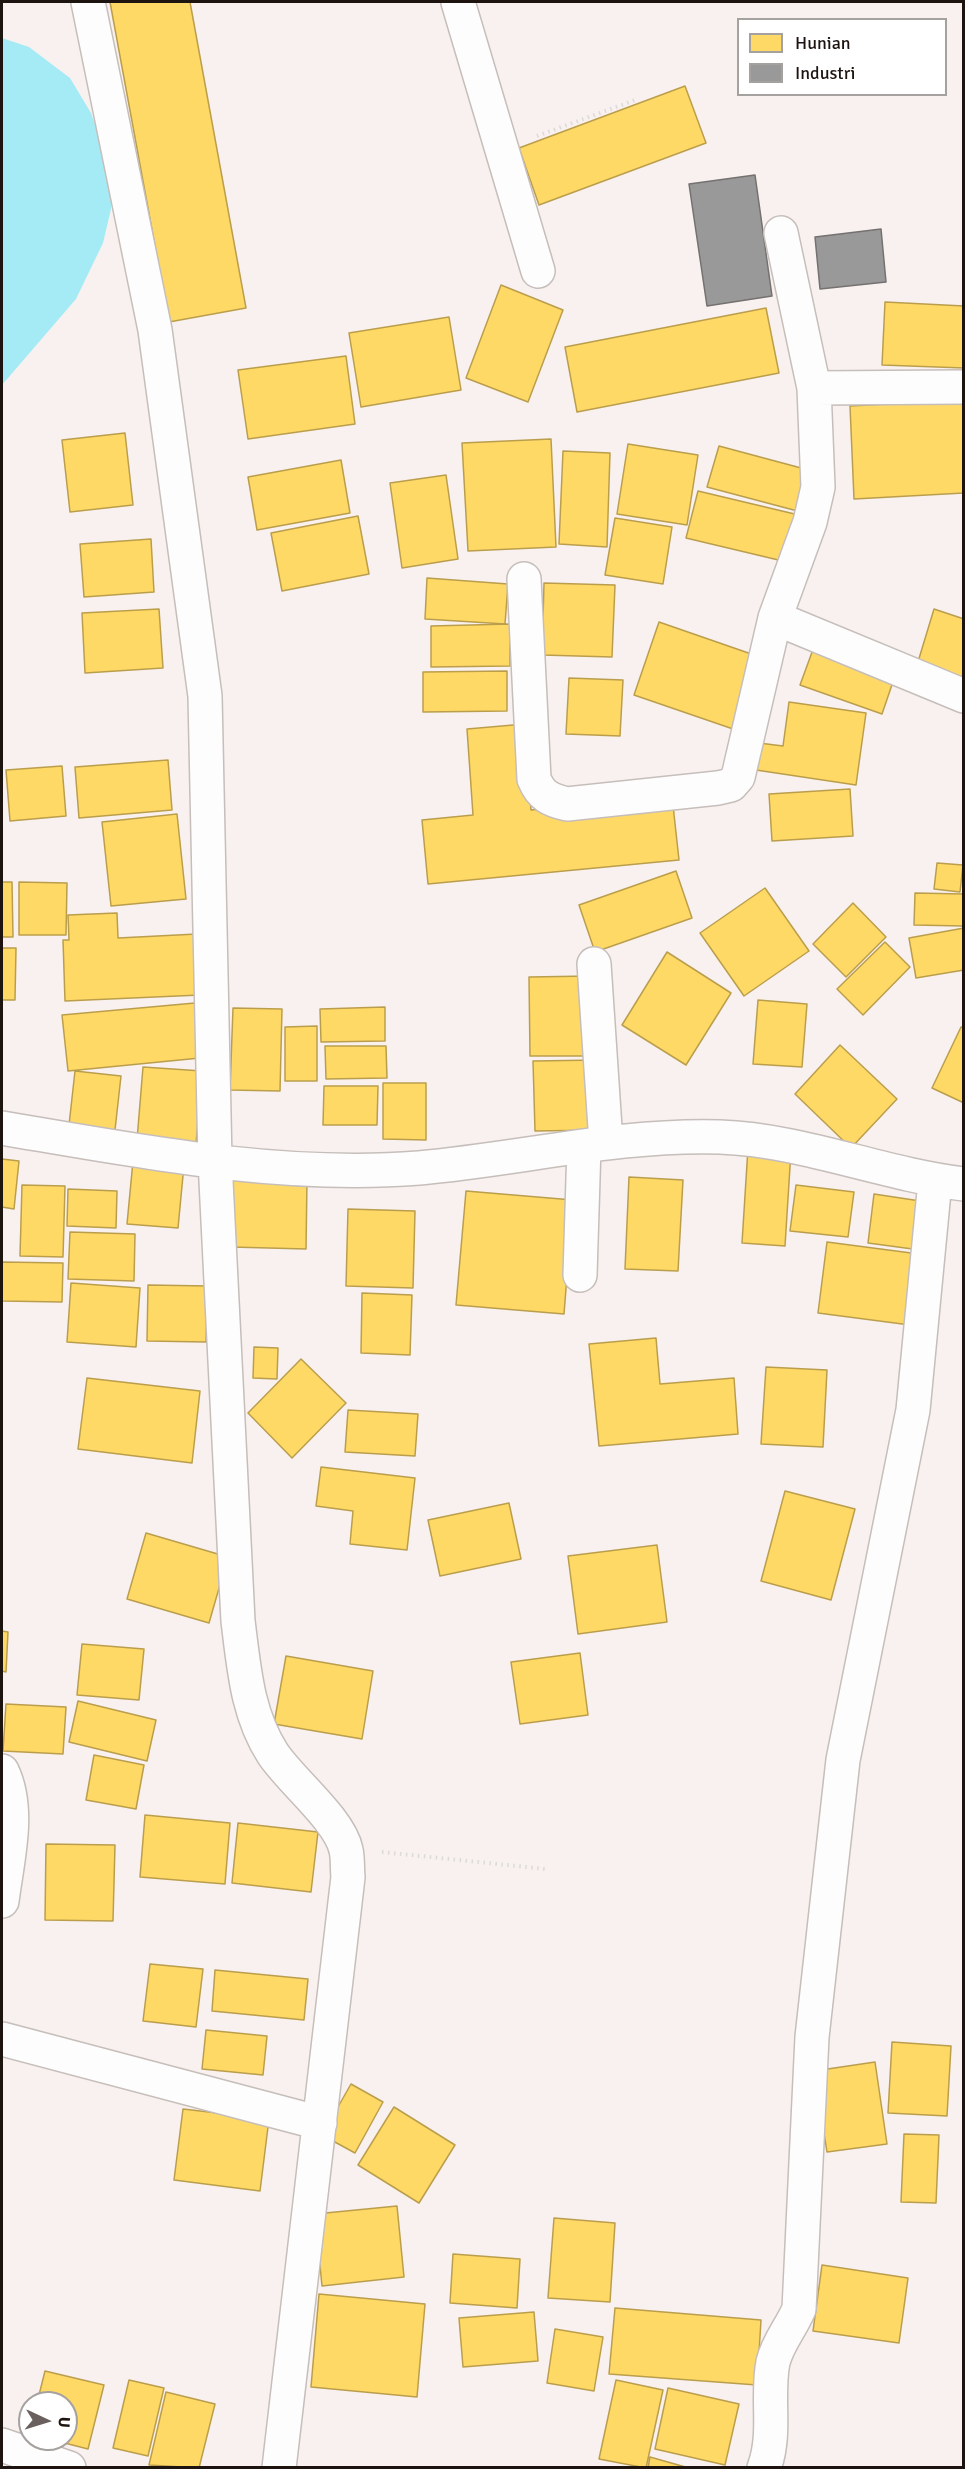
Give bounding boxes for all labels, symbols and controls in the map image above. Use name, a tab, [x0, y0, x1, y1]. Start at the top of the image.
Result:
legend	[737, 18, 947, 96]
text: Hunian	[795, 32, 851, 54]
text: Industri	[795, 62, 855, 84]
north arrow	[18, 2391, 78, 2451]
text: U	[54, 2416, 74, 2428]

